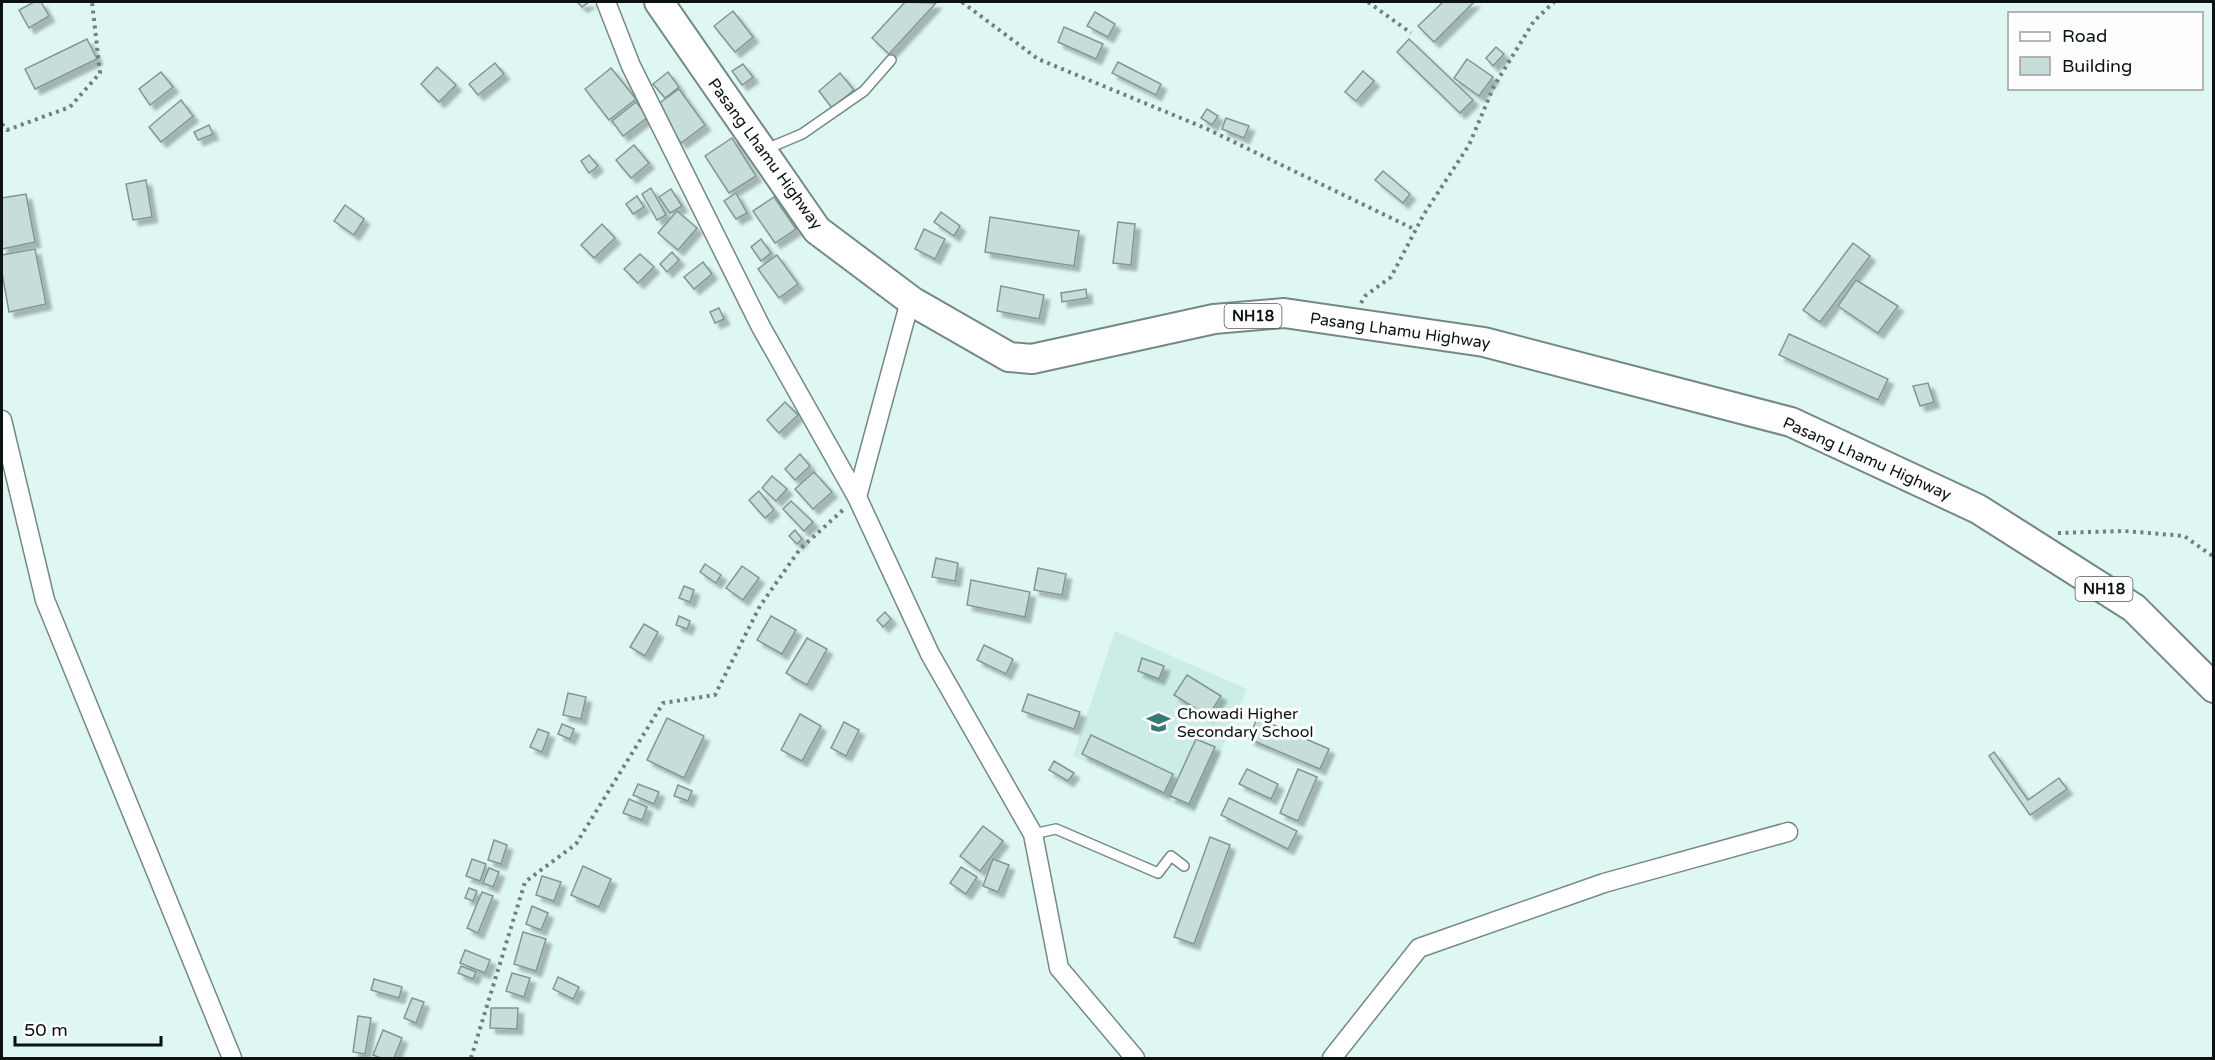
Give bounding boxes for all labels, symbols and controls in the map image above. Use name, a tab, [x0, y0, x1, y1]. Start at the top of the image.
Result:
legend	[2008, 12, 2203, 90]
text: Road	[2062, 25, 2107, 47]
text: Building	[2062, 55, 2132, 77]
street label: Pasang Lhamu Highway	[703, 74, 827, 234]
road number: NH18	[1224, 304, 1282, 328]
street label: Pasang Lhamu Highway	[1308, 308, 1492, 354]
street label: Pasang Lhamu Highway	[1780, 413, 1955, 505]
road number: NH18	[2076, 577, 2132, 601]
place label: Chowadi Higher Secondary School	[1177, 704, 1313, 742]
school or university icon: Chowadi Higher Secondary School	[1146, 710, 1172, 736]
scale bar	[15, 1009, 160, 1047]
text: 50 m	[24, 1019, 68, 1041]

